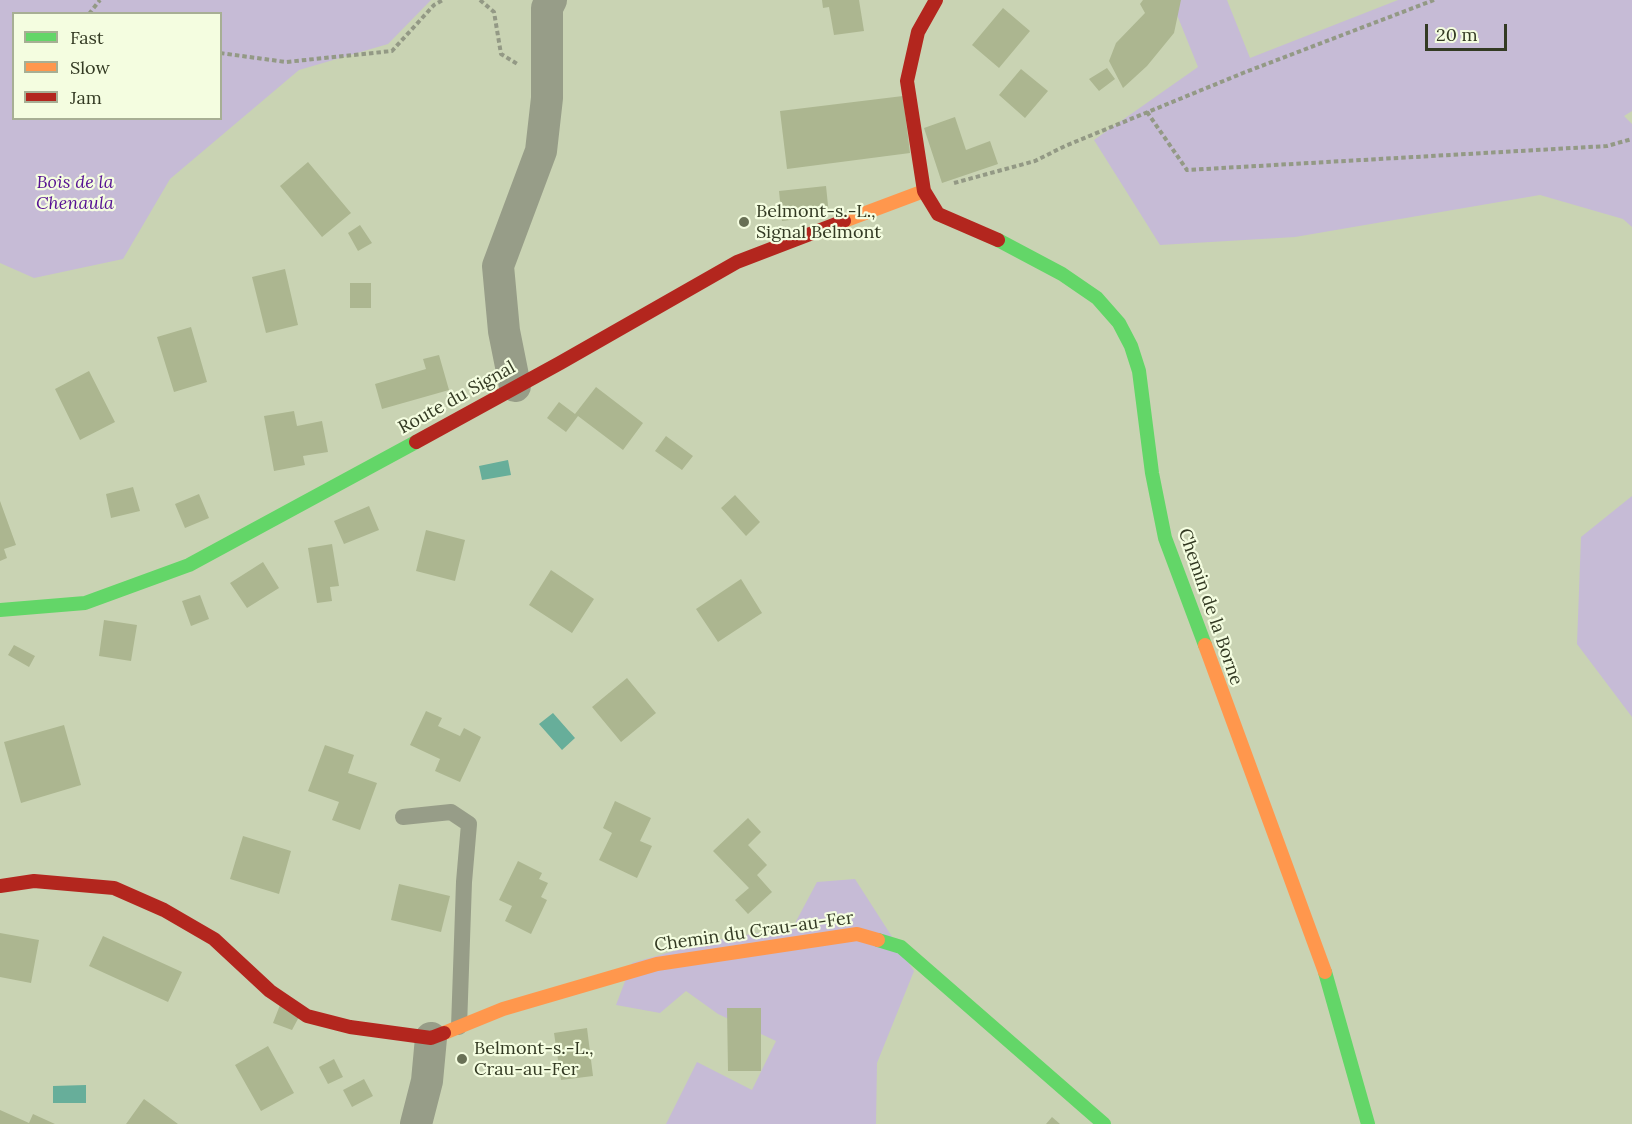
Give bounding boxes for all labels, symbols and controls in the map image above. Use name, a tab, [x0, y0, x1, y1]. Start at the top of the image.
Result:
legend	[12, 12, 222, 120]
scale bar	[1428, 12, 1510, 50]
text: 20 m	[1436, 23, 1478, 46]
text: Fast	[70, 26, 104, 49]
text: Slow	[70, 56, 110, 79]
text: Jam	[70, 86, 102, 109]
park label: Bois de la Chenaula	[36, 172, 114, 214]
place label: Belmont-s.-L., Signal Belmont	[756, 201, 881, 244]
marker: Belmont-s.-L., Signal Belmont	[737, 215, 751, 229]
street label: Route du Signal	[395, 357, 519, 439]
street label: Chemin de la Borne	[1173, 526, 1247, 688]
street label: Chemin du Crau-au-Fer	[653, 907, 855, 957]
place label: Belmont-s.-L., Crau-au-Fer	[474, 1038, 594, 1080]
marker: Belmont-s.-L., Crau-au-Fer	[455, 1052, 469, 1066]

